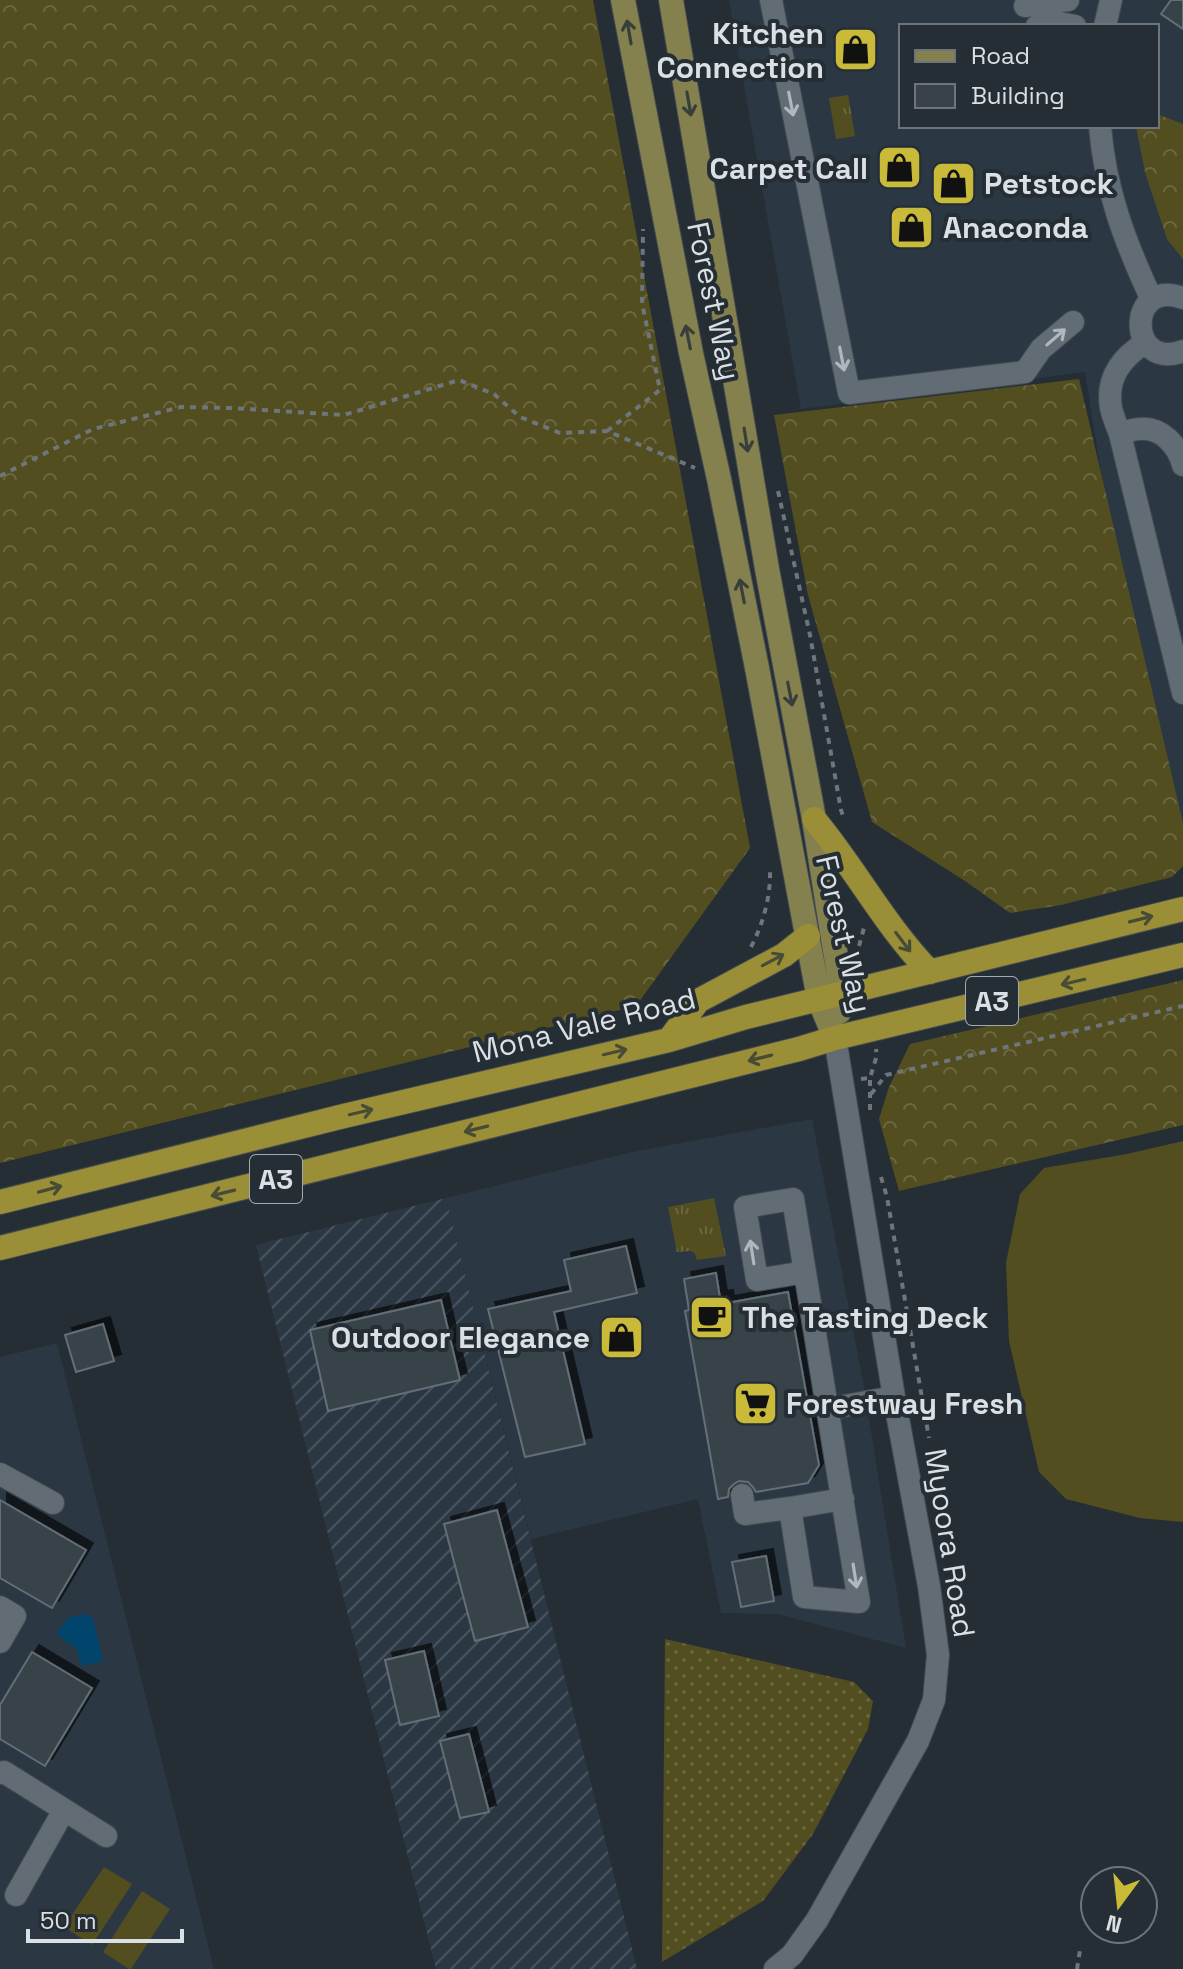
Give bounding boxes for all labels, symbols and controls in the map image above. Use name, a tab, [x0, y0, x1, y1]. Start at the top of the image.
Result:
place label: Kitchen Connection	[656, 14, 824, 87]
one-way arrow	[621, 20, 636, 45]
legend	[899, 24, 1159, 128]
shop icon: Kitchen Connection	[831, 26, 879, 74]
text: Road	[971, 40, 1030, 71]
text: Building	[971, 80, 1065, 111]
one-way arrow	[682, 91, 697, 117]
one-way arrow	[785, 91, 800, 116]
shop icon: Carpet Call	[875, 144, 923, 192]
place label: Carpet Call	[710, 149, 868, 188]
shop icon: Petstock	[929, 159, 977, 207]
place label: Petstock	[984, 164, 1114, 203]
shop icon: Anaconda	[888, 203, 936, 251]
place label: Anaconda	[943, 208, 1088, 247]
street label: Forest Way	[678, 218, 750, 384]
one-way arrow	[680, 325, 695, 350]
one-way arrow	[1046, 328, 1066, 346]
one-way arrow	[835, 346, 850, 371]
one-way arrow	[739, 427, 754, 452]
one-way arrow	[734, 579, 749, 605]
one-way arrow	[784, 681, 799, 706]
street label: Forest Way	[807, 851, 881, 1017]
one-way arrow	[1128, 911, 1154, 926]
one-way arrow	[894, 931, 911, 952]
one-way arrow	[761, 952, 784, 968]
one-way arrow	[1060, 975, 1086, 990]
road number: A3	[966, 977, 1018, 1025]
street label: Mona Vale Road	[468, 978, 700, 1072]
one-way arrow	[601, 1044, 627, 1059]
one-way arrow	[747, 1052, 773, 1067]
one-way arrow	[348, 1103, 374, 1118]
one-way arrow	[463, 1123, 489, 1138]
road number: A3	[250, 1155, 302, 1203]
one-way arrow	[36, 1181, 62, 1196]
one-way arrow	[211, 1186, 237, 1201]
one-way arrow	[744, 1240, 759, 1265]
cafe icon: The Tasting Deck	[687, 1293, 735, 1341]
place label: The Tasting Deck	[742, 1298, 989, 1337]
shop icon: Outdoor Elegance	[597, 1313, 645, 1361]
place label: Outdoor Elegance	[331, 1318, 590, 1357]
supermarket icon: Forestway Fresh	[731, 1379, 779, 1427]
place label: Forestway Fresh	[786, 1384, 1023, 1423]
street label: Myoora Road	[916, 1446, 984, 1640]
one-way arrow	[848, 1563, 863, 1589]
north arrow	[1079, 1865, 1159, 1945]
scale bar	[28, 1893, 182, 1943]
text: 50 m	[40, 1905, 97, 1936]
text: N	[1103, 1909, 1125, 1940]

